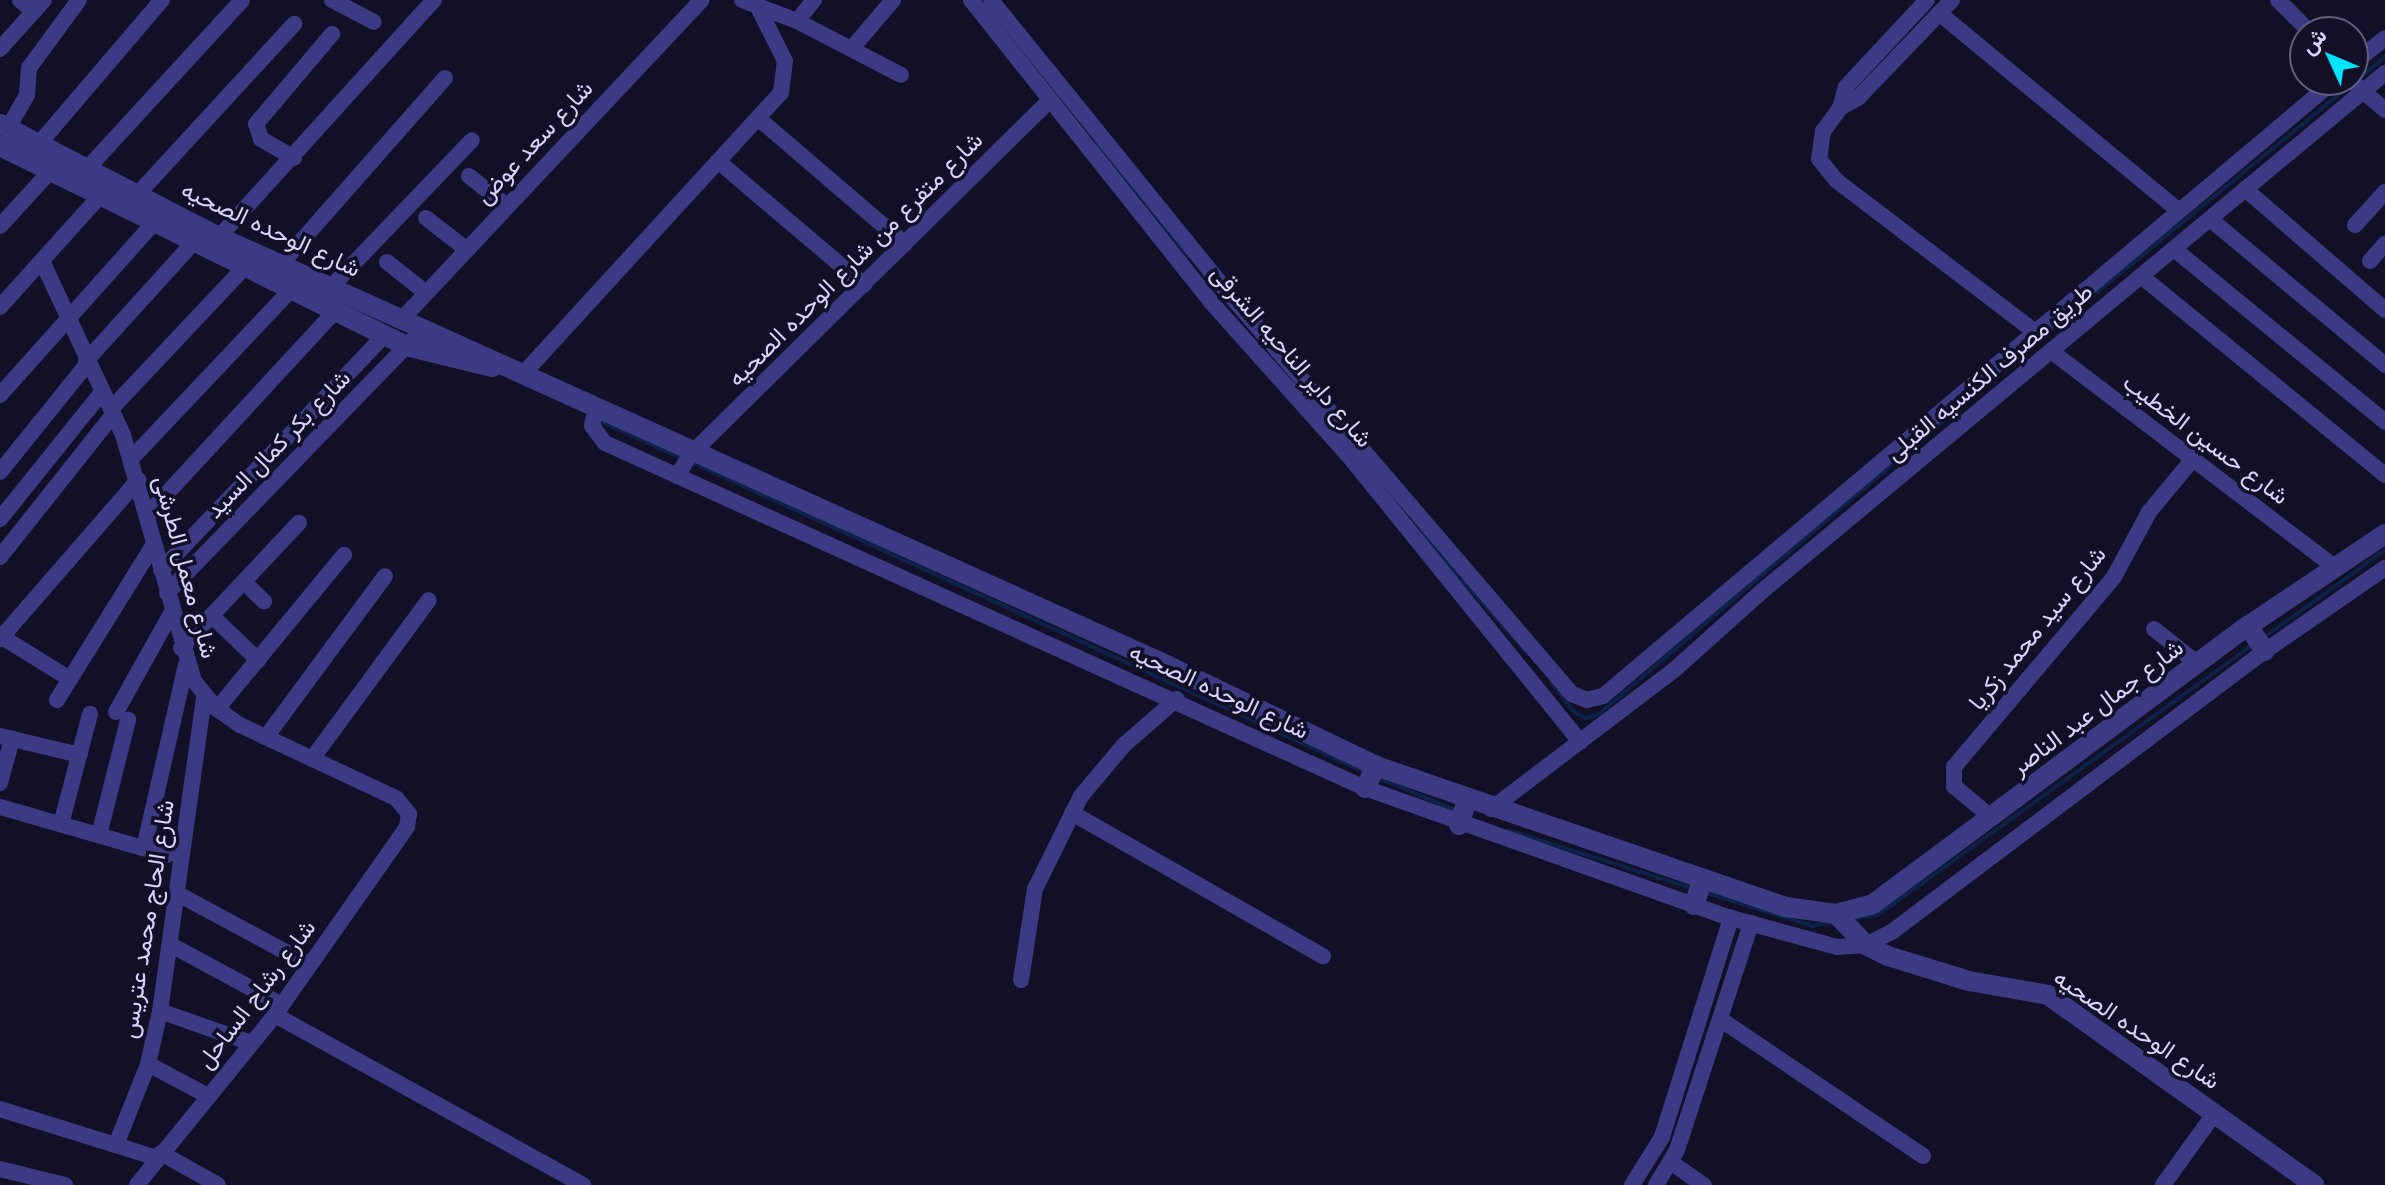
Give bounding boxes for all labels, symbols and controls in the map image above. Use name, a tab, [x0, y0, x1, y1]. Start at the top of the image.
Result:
north arrow	[2289, 16, 2369, 96]
text: ش	[2294, 21, 2332, 60]
street label: شارع سعد عوض	[469, 74, 599, 210]
street label: شارع متفرع من شارع الوحده الصحيه	[722, 126, 988, 392]
street label: شارع الوحده الصحيه	[177, 175, 365, 283]
street label: شارع داير الناحيه الشرقى	[1205, 259, 1379, 453]
street label: طريق مصرف الكنسيه القبلى	[1880, 277, 2098, 467]
street label: شارع بكر كمال السيد	[200, 364, 356, 524]
street label: شارع حسين الخطيب	[2118, 367, 2294, 511]
street label: شارع معمل الطرشى	[148, 473, 224, 661]
street label: شارع سيد محمد زكريا	[1962, 540, 2112, 716]
street label: شارع جمال عبد الناصر	[2005, 633, 2189, 781]
street label: شارع الوحده الصحيه	[1125, 637, 1313, 745]
street label: شارع الحاج محمد عتريس	[114, 798, 180, 1040]
street label: شارع رشاح الساحل	[191, 914, 321, 1074]
street label: شارع الوحده الصحيه	[2048, 963, 2226, 1095]

